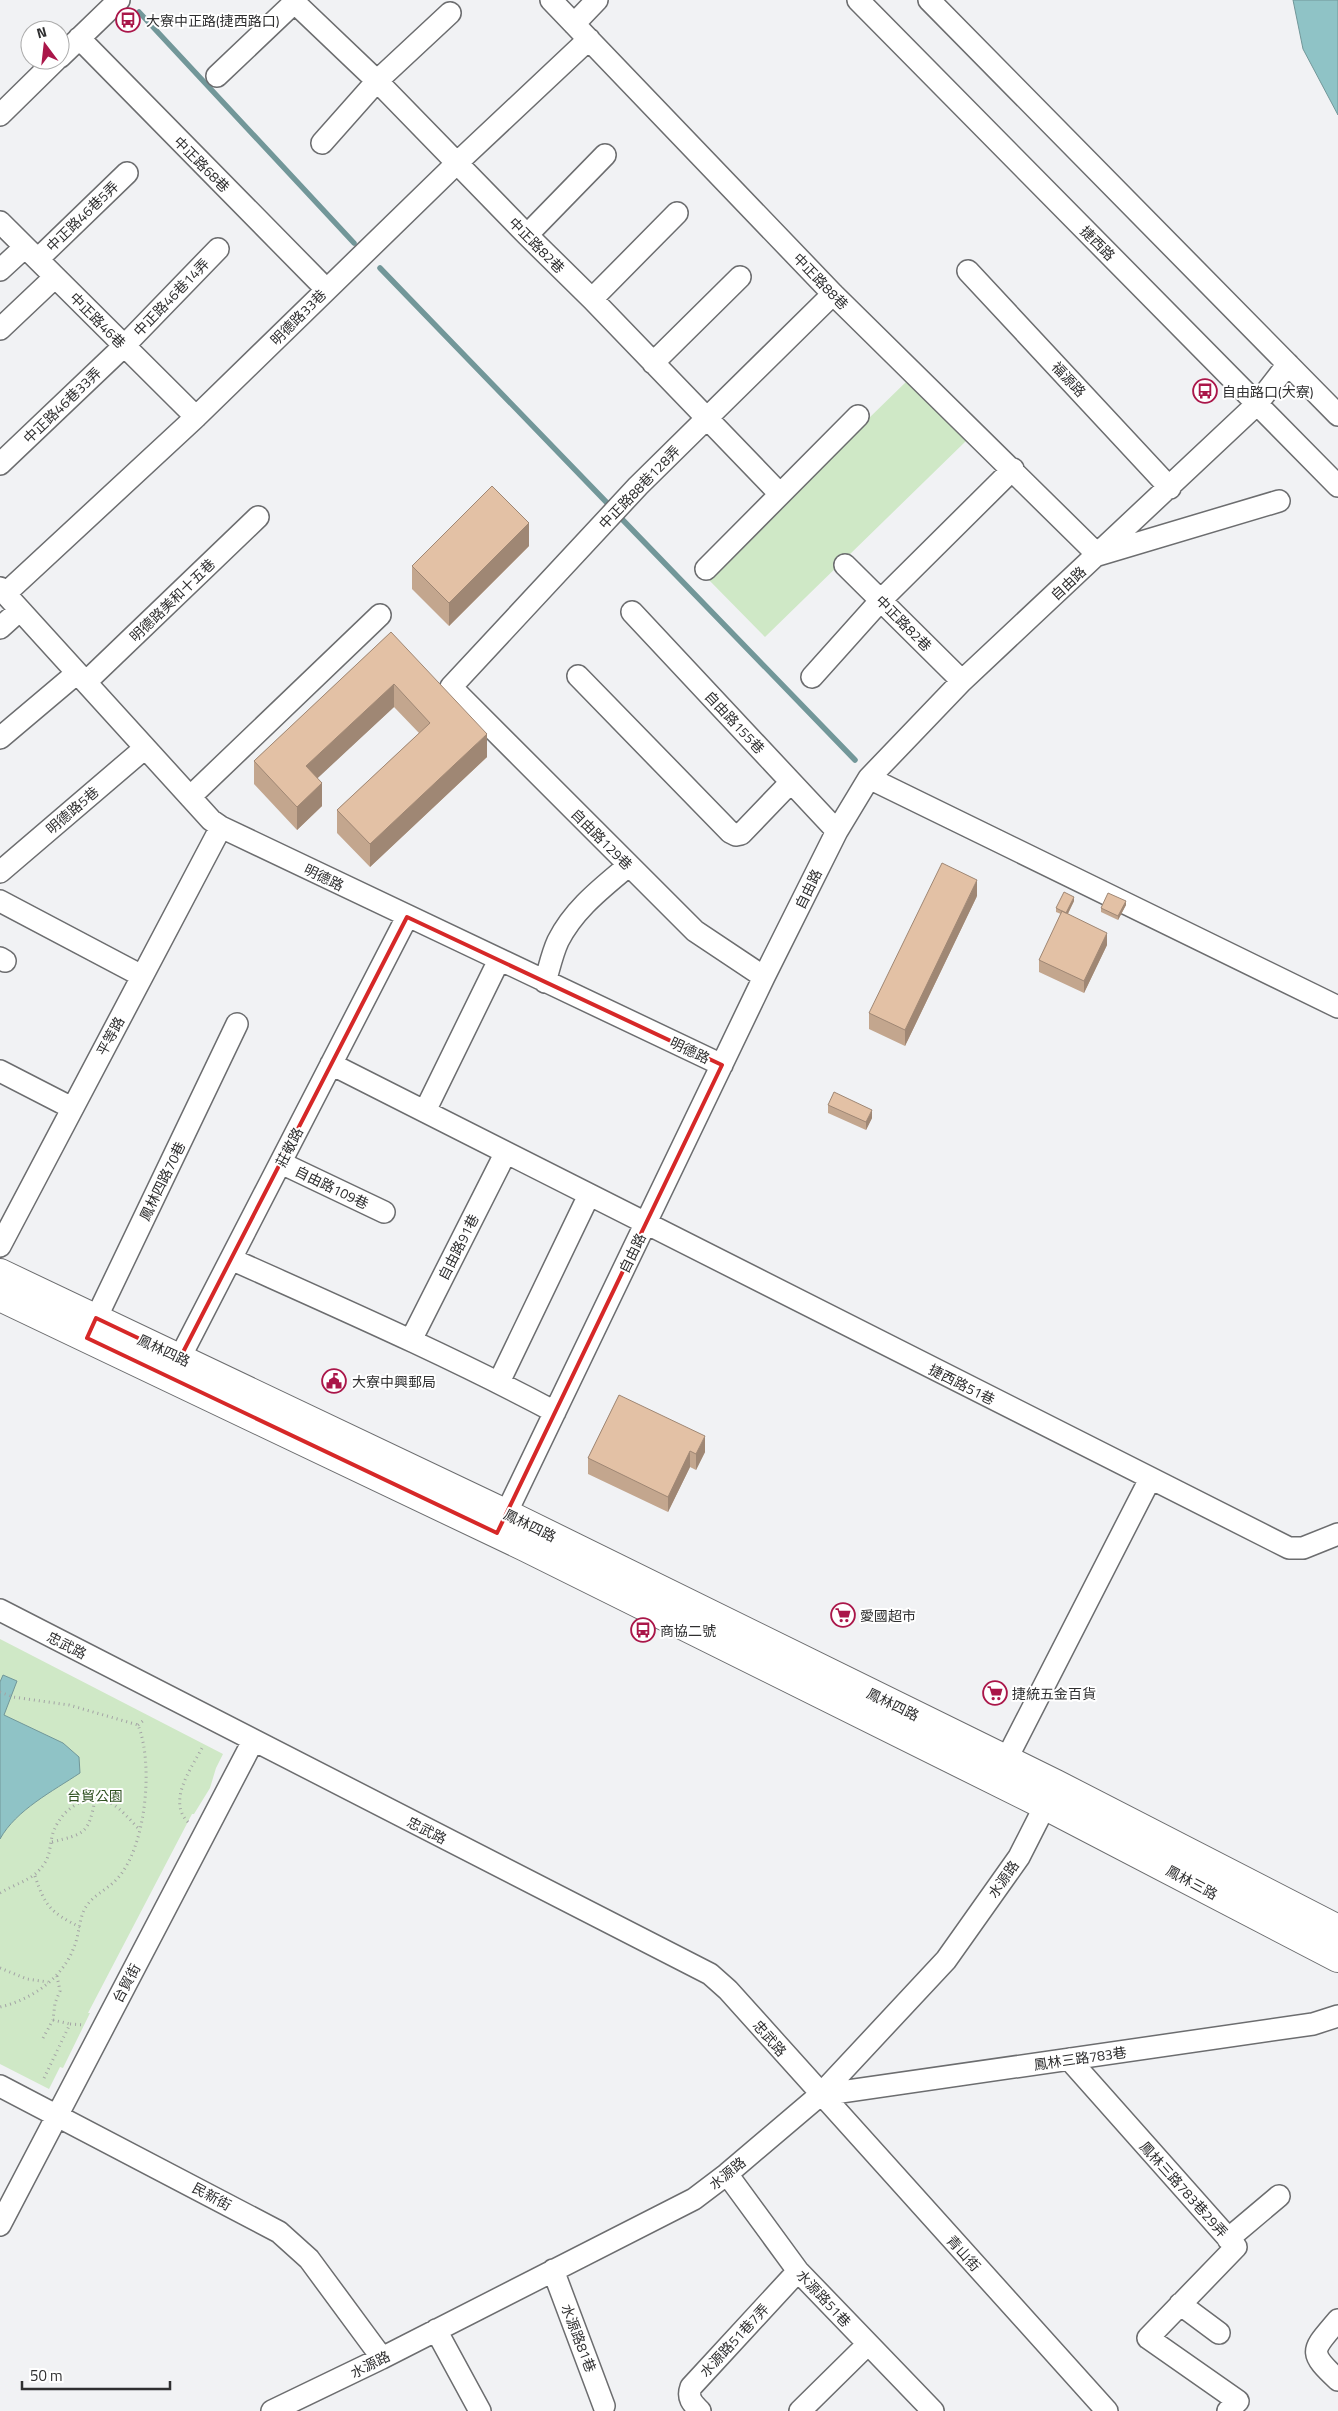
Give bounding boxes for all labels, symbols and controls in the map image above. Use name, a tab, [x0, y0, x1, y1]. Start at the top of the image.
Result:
bus stop icon: 大寮中正路(捷西路口)	[115, 7, 141, 33]
place label: 大寮中正路(捷西路口)	[146, 10, 279, 31]
north arrow	[20, 20, 70, 70]
text: N	[34, 21, 49, 43]
street label: 中正路68巷	[169, 131, 235, 197]
street label: 中正路46巷5弄	[41, 176, 123, 256]
street label: 中正路82巷	[504, 212, 570, 278]
street label: 捷西路	[1076, 221, 1120, 265]
street label: 中正路88巷	[789, 248, 853, 314]
street label: 中正路46巷14弄	[128, 253, 214, 341]
street label: 明德路33巷	[265, 284, 331, 350]
street label: 中正路46巷	[65, 287, 131, 353]
street label: 福源路	[1047, 356, 1091, 402]
street label: 中正路46巷33弄	[18, 362, 106, 448]
bus stop icon: 自由路口(大寮)	[1192, 378, 1218, 404]
place label: 自由路口(大寮)	[1222, 381, 1313, 402]
street label: 中正路88巷128弄	[594, 440, 684, 534]
street label: 明德路美和十五巷	[124, 554, 220, 646]
street label: 自由路	[1045, 561, 1091, 605]
street label: 中正路82巷	[871, 590, 937, 656]
street label: 自由路155巷	[700, 686, 770, 758]
street label: 明德路5巷	[41, 781, 103, 839]
street label: 自由路129巷	[566, 803, 638, 875]
street label: 明德路	[301, 858, 347, 896]
street label: 自由路	[789, 866, 827, 912]
street label: 平等路	[91, 1013, 129, 1059]
street label: 明德路	[667, 1032, 713, 1068]
street label: 莊敬路	[270, 1124, 308, 1170]
street label: 鳳林四路70巷	[134, 1138, 190, 1224]
street label: 自由路109巷	[292, 1160, 372, 1214]
street label: 自由路91巷	[432, 1210, 484, 1284]
street label: 自由路	[613, 1230, 651, 1276]
street label: 鳳林四路	[134, 1329, 194, 1371]
street label: 捷西路51巷	[925, 1358, 999, 1410]
public building icon: 大寮中興郵局	[321, 1368, 347, 1394]
place label: 大寮中興郵局	[352, 1371, 436, 1392]
street label: 鳳林四路	[500, 1503, 560, 1547]
supermarket icon: 愛國超市	[830, 1602, 856, 1628]
place label: 愛國超市	[860, 1605, 916, 1626]
bus stop icon: 商協二號	[630, 1617, 656, 1643]
place label: 商協二號	[660, 1620, 716, 1641]
street label: 忠武路	[44, 1626, 90, 1664]
supermarket icon: 捷統五金百貨	[982, 1680, 1008, 1706]
street label: 鳳林四路	[863, 1682, 923, 1726]
place label: 捷統五金百貨	[1012, 1683, 1096, 1704]
park label: 台貿公園	[67, 1785, 123, 1806]
street label: 忠武路	[404, 1811, 450, 1849]
street label: 水源路	[982, 1856, 1024, 1902]
street label: 鳳林三路	[1162, 1860, 1222, 1904]
street label: 台貿街	[107, 1960, 145, 2006]
street label: 忠武路	[748, 2015, 792, 2061]
street label: 鳳林三路783巷	[1032, 2041, 1128, 2075]
street label: 鳳林三路783巷29弄	[1135, 2136, 1233, 2242]
street label: 水源路	[704, 2152, 750, 2194]
street label: 民新街	[189, 2177, 235, 2215]
street label: 青山街	[942, 2230, 986, 2276]
street label: 水源路51巷	[792, 2265, 856, 2331]
street label: 水源路51巷7弄	[694, 2299, 774, 2381]
street label: 水源路81巷	[556, 2301, 602, 2375]
street label: 水源路	[347, 2345, 393, 2383]
scale bar	[22, 2358, 170, 2390]
text: 50 m	[30, 2364, 63, 2387]

